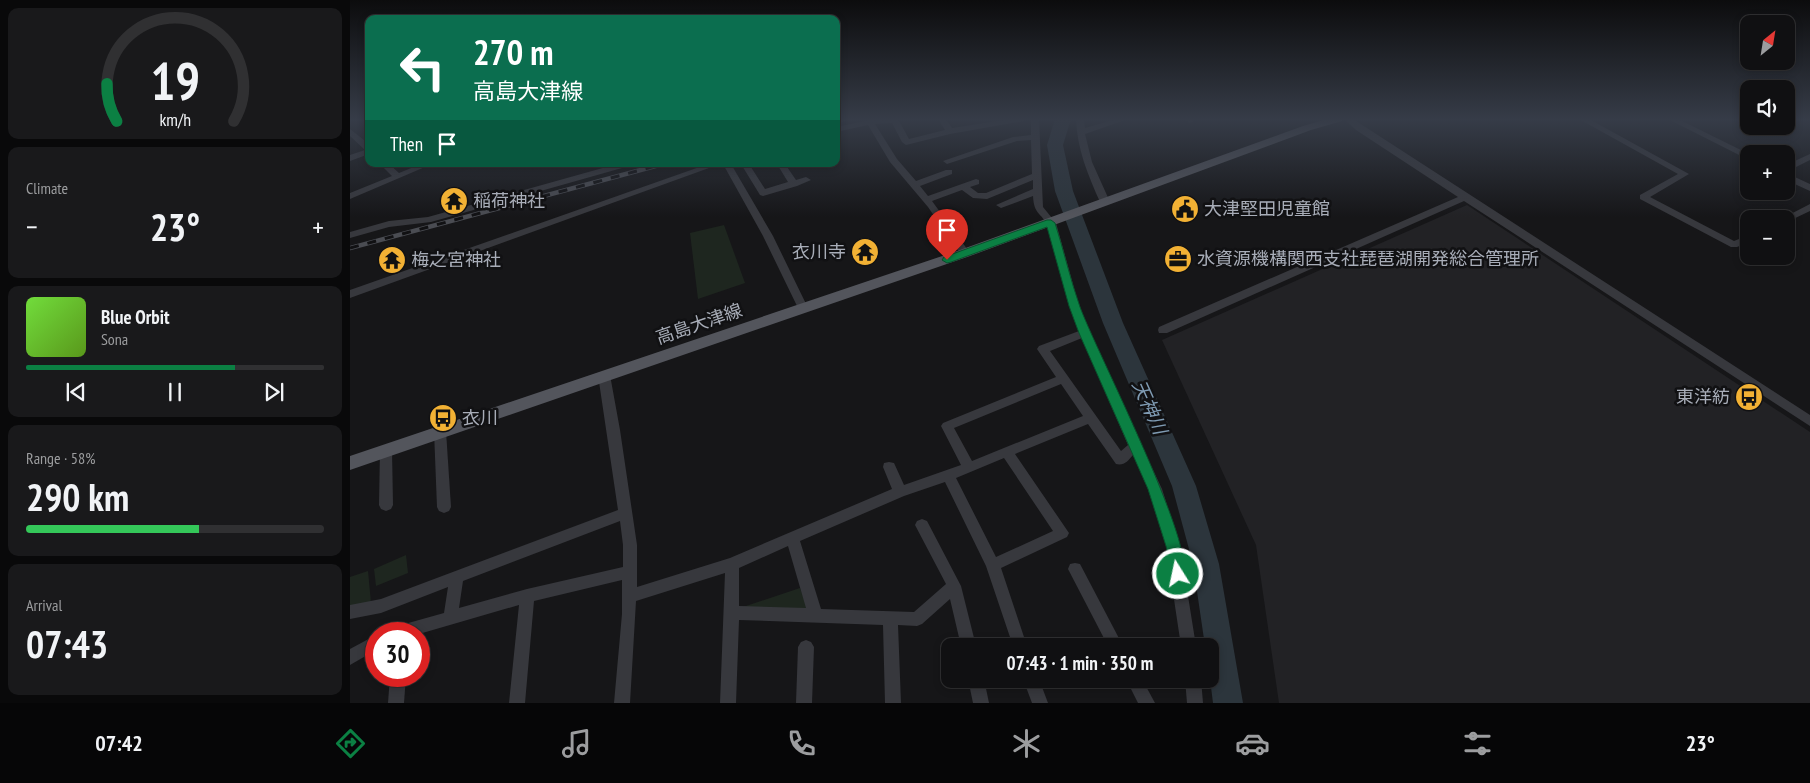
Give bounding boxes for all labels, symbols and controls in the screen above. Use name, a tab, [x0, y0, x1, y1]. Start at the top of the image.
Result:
north arrow	[1740, 15, 1795, 70]
map controls	[1740, 15, 1795, 265]
text: 270 m	[473, 29, 554, 75]
icon: left	[390, 35, 455, 100]
text: 19	[150, 47, 200, 114]
text: 高島大津線	[473, 77, 583, 105]
button: sound	[1740, 80, 1795, 135]
text: km/h	[159, 108, 191, 131]
icon: arrive	[433, 130, 461, 158]
text: Then	[390, 132, 423, 156]
button: +	[1740, 145, 1795, 200]
text: Climate	[26, 178, 68, 198]
temple icon: 稲荷神社	[439, 186, 469, 216]
place label: 稲荷神社	[473, 189, 545, 212]
public building icon: 大津堅田児童館	[1170, 194, 1200, 224]
place label: 大津堅田児童館	[1204, 197, 1330, 220]
text: 23°	[150, 202, 200, 251]
text: −	[26, 208, 38, 245]
text: +	[312, 208, 324, 245]
pin	[926, 209, 968, 260]
button: −	[1740, 210, 1795, 265]
icon: arrive	[933, 216, 961, 244]
temple icon: 衣川寺	[850, 237, 880, 267]
place label: 衣川寺	[792, 240, 846, 263]
office icon: 水資源機構関西支社琵琶湖開発総合管理所	[1163, 244, 1193, 274]
temple icon: 梅之宮神社	[377, 245, 407, 275]
place label: 水資源機構関西支社琵琶湖開発総合管理所	[1197, 247, 1539, 270]
place label: 梅之宮神社	[411, 248, 501, 271]
street label: 高島大津線	[653, 298, 745, 349]
text: Blue Orbit	[101, 305, 170, 329]
text: Sona	[101, 329, 128, 349]
water label: 天神川	[1127, 376, 1173, 440]
icon: previous	[62, 378, 90, 406]
icon: pause	[161, 378, 189, 406]
icon: next	[260, 378, 288, 406]
bus stop icon: 東洋紡	[1734, 382, 1764, 412]
place label: 東洋紡	[1676, 385, 1730, 408]
bus stop icon: 衣川	[428, 403, 458, 433]
place label: 衣川	[462, 406, 498, 429]
text: Range · 58%	[26, 448, 95, 468]
text: 290 km	[26, 472, 129, 521]
position arrow	[1151, 547, 1203, 599]
text: Arrival	[26, 595, 62, 615]
text: 07:43	[26, 619, 108, 668]
speed limit sign: 30	[365, 622, 430, 687]
text: 07:43 · 1 min · 350 m	[1007, 651, 1153, 675]
icon: directions	[333, 726, 368, 761]
icon: music	[559, 726, 594, 761]
icon: phone	[784, 726, 819, 761]
icon: climate	[1009, 726, 1044, 761]
icon: car	[1235, 726, 1270, 761]
icon: filters	[1460, 726, 1495, 761]
text: 07:42	[95, 729, 143, 757]
text: 23°	[1686, 729, 1715, 757]

